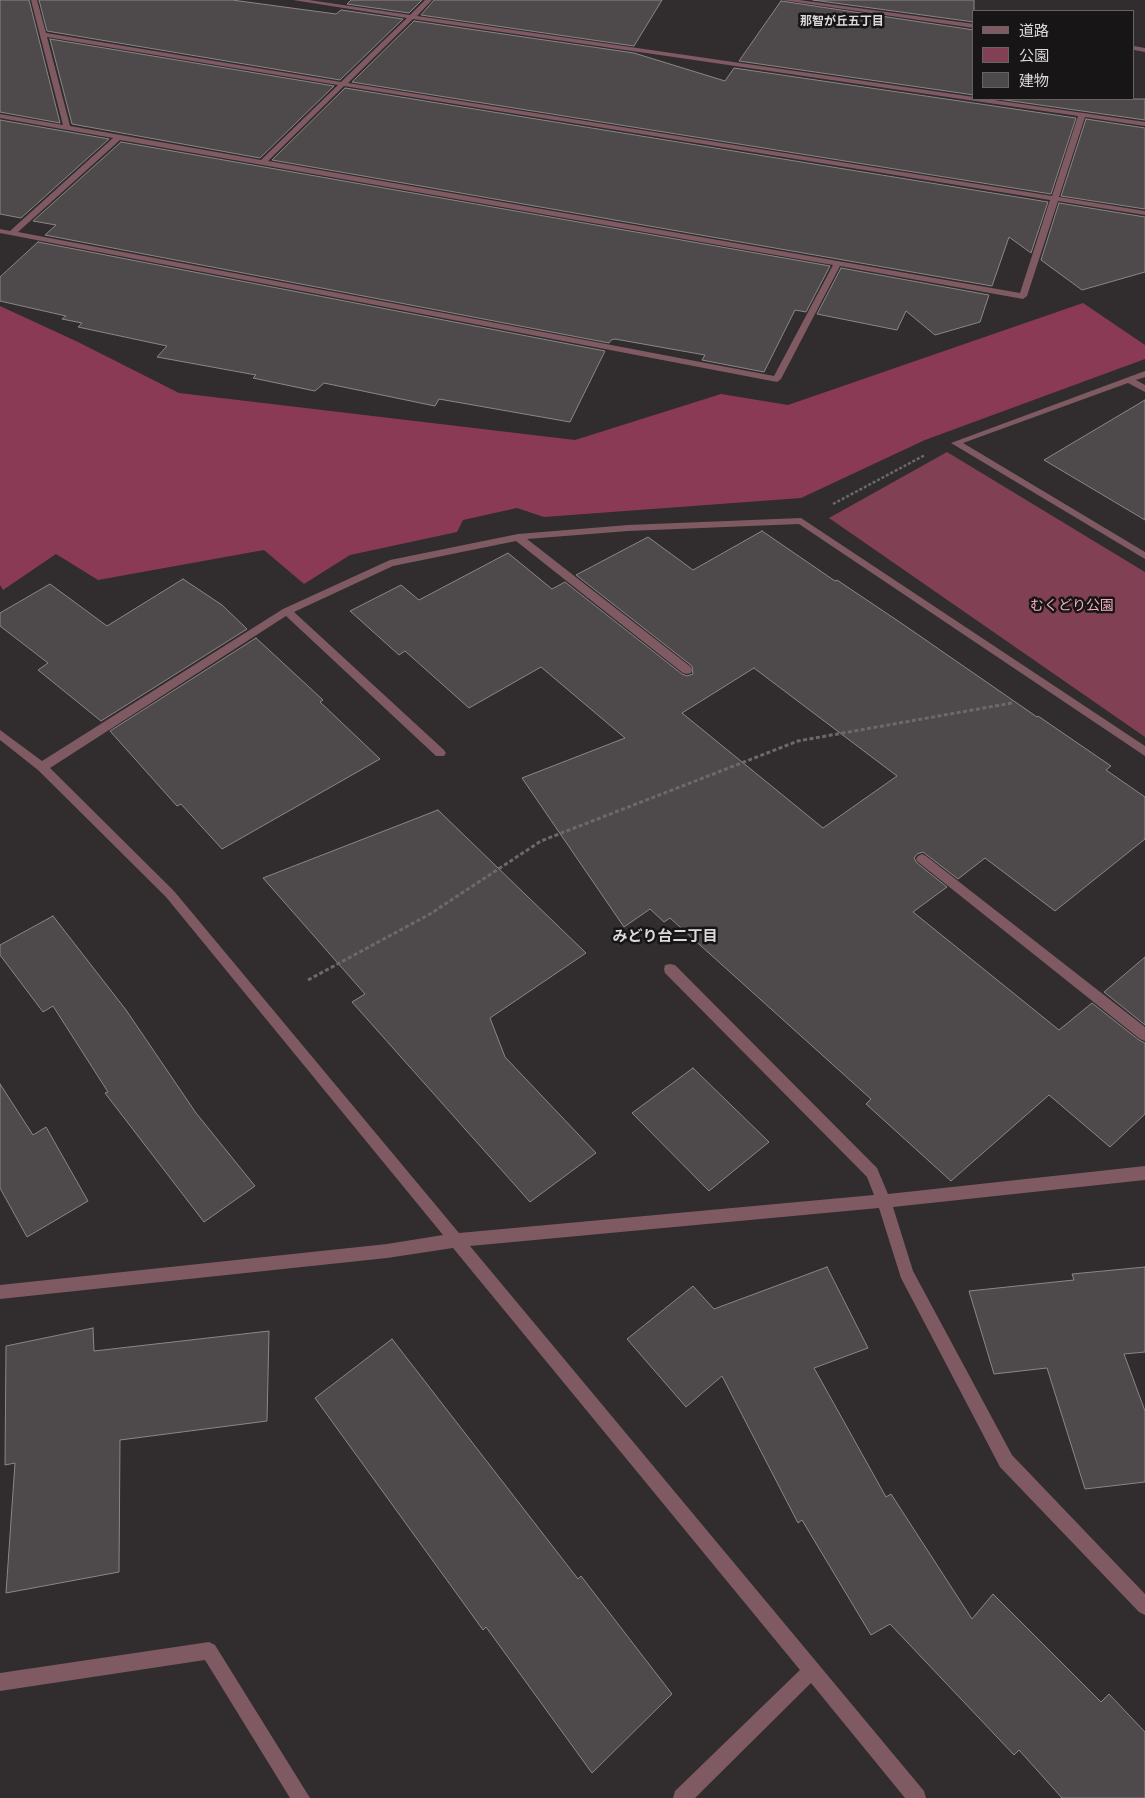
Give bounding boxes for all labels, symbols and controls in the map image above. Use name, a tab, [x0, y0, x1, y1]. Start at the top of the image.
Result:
legend	[972, 10, 1135, 100]
district label: 那智が丘五丁目	[800, 15, 884, 29]
text: 道路	[1019, 21, 1049, 40]
text: 公園	[1019, 46, 1049, 65]
text: 建物	[1019, 71, 1049, 90]
park label: むくどり公園	[1030, 598, 1114, 614]
district label: みどり台二丁目	[613, 928, 717, 946]

